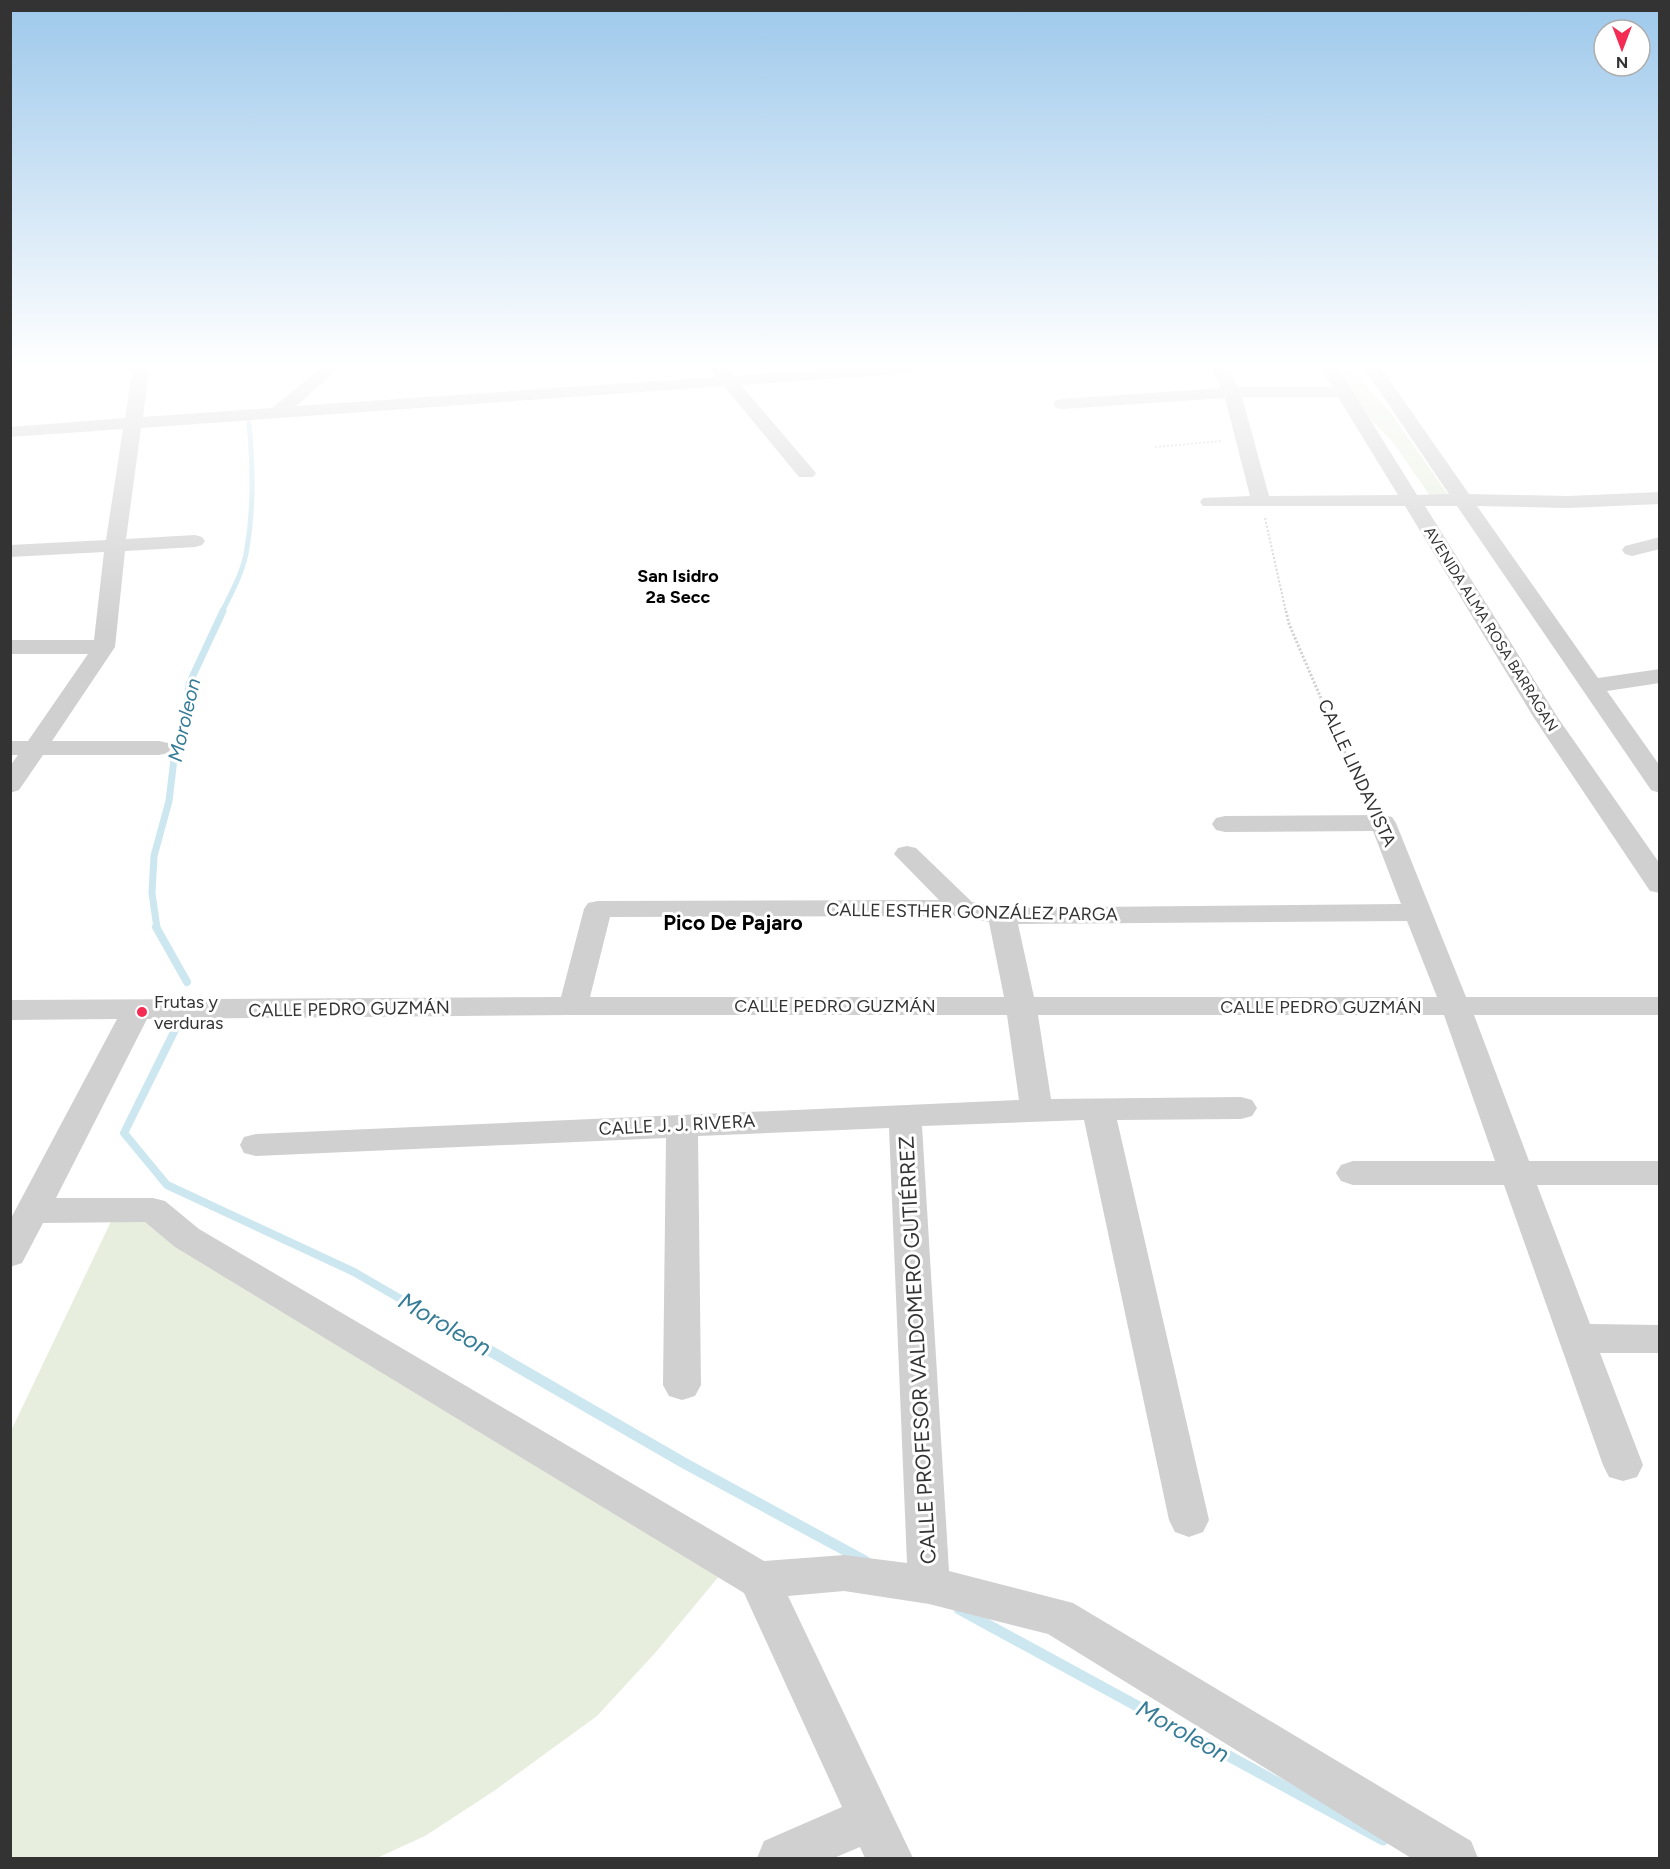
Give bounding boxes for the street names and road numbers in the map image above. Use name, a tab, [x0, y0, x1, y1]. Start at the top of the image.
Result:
street label: AVENIDA ALMA ROSA BARRAGAN	[1420, 523, 1562, 735]
street label: CALLE LINDAVISTA	[1313, 696, 1401, 850]
street label: CALLE ESTHER GONZÁLEZ PARGA	[826, 898, 1118, 926]
street label: CALLE PEDRO GUZMÁN	[734, 995, 936, 1017]
street label: CALLE PEDRO GUZMÁN	[248, 996, 450, 1022]
street label: CALLE PEDRO GUZMÁN	[1220, 996, 1422, 1018]
street label: CALLE J. J. RIVERA	[598, 1110, 756, 1140]
street label: CALLE PROFESOR VALDOMERO GUTIÉRREZ	[893, 1135, 941, 1565]

